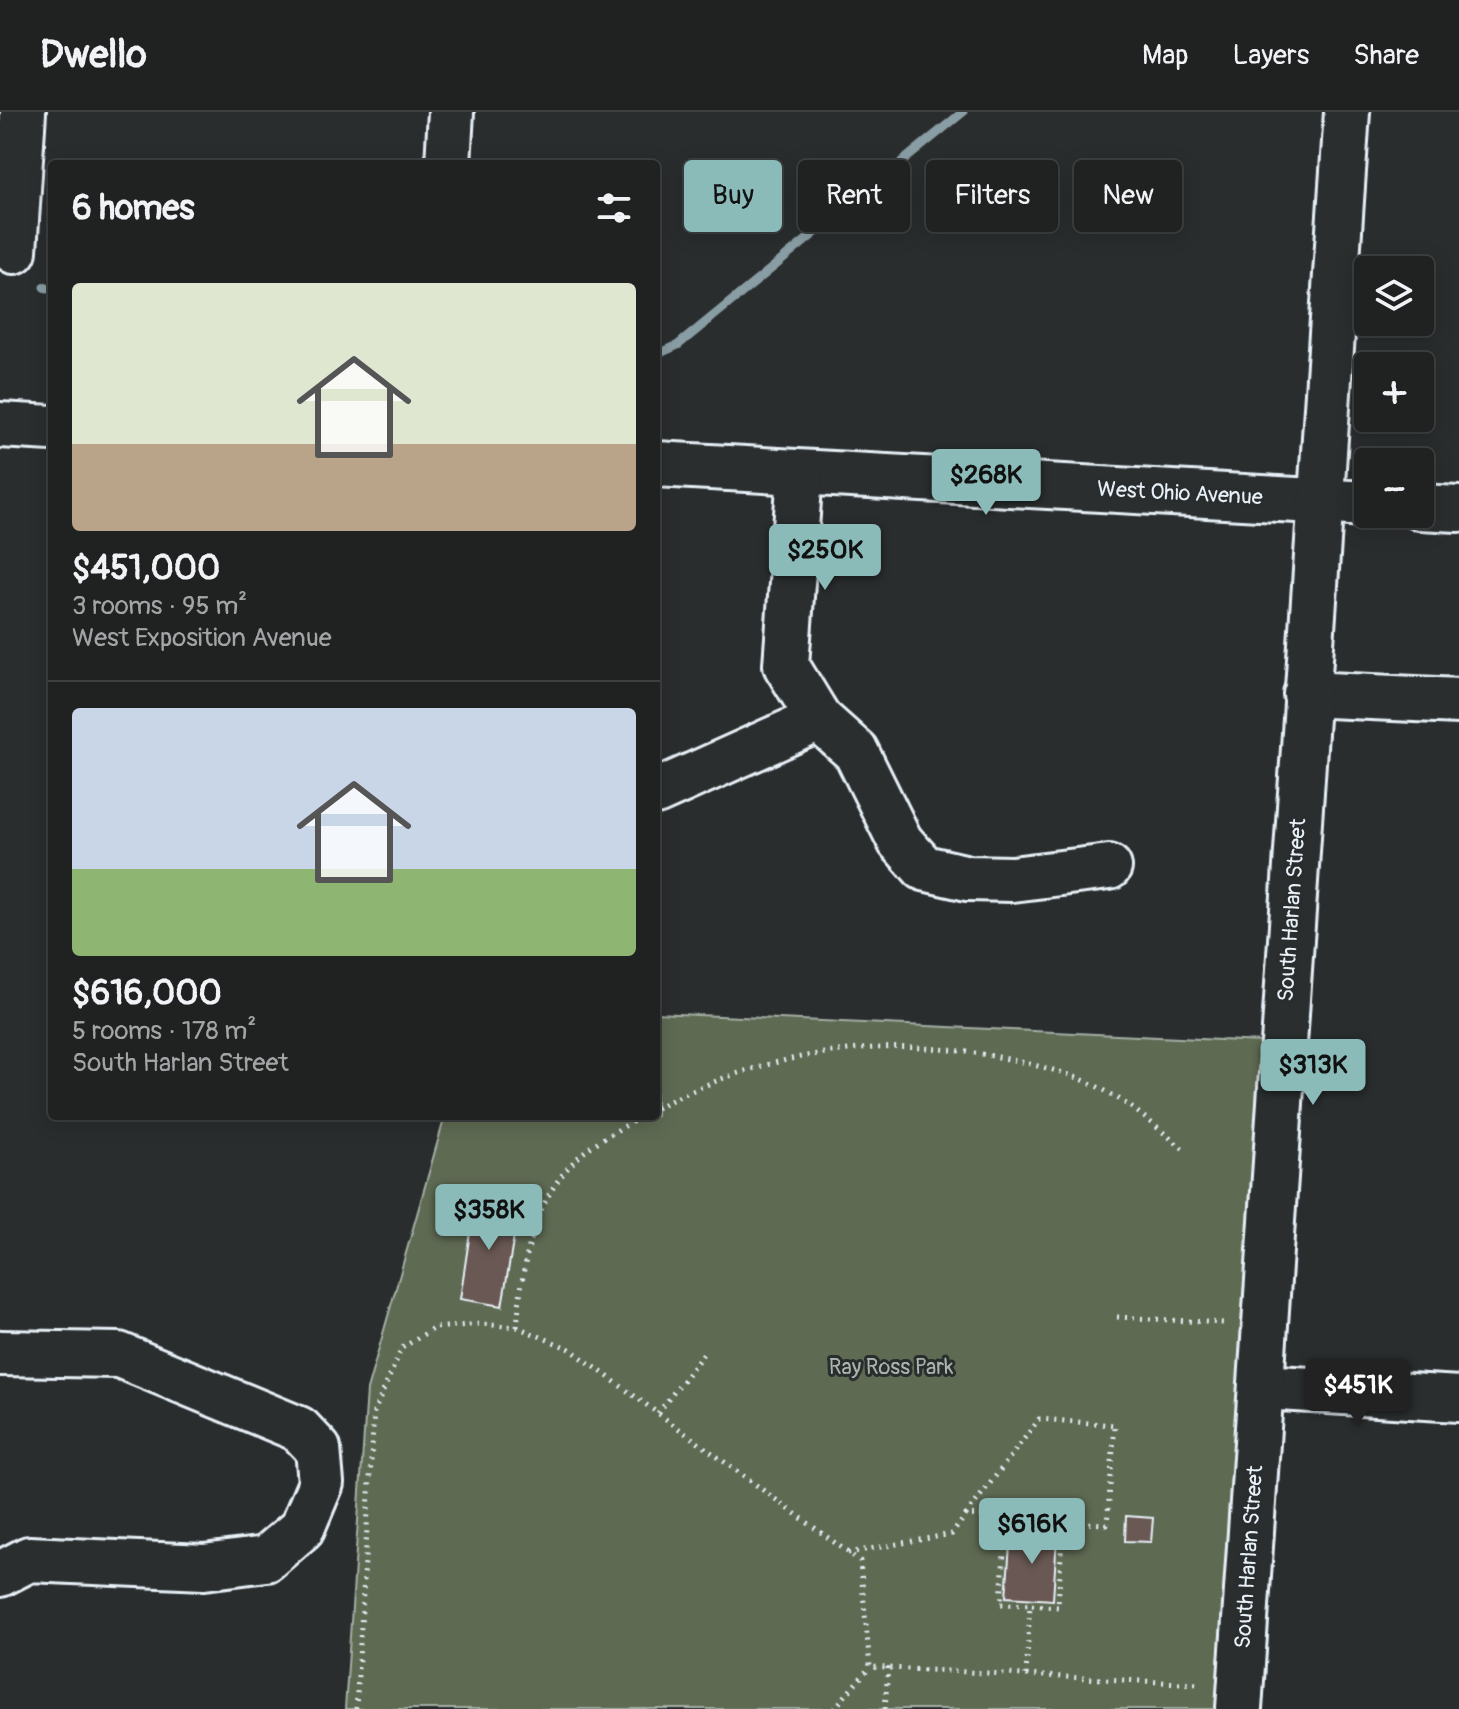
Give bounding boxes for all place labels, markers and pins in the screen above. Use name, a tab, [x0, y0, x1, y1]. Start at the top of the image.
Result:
pin: $268K	[930, 449, 1042, 517]
pin: $250K	[769, 524, 881, 592]
pin: $313K	[1257, 1039, 1369, 1107]
pin: $358K	[433, 1184, 545, 1252]
pin: $451K	[1302, 1359, 1414, 1427]
pin: $616K	[976, 1498, 1088, 1566]

